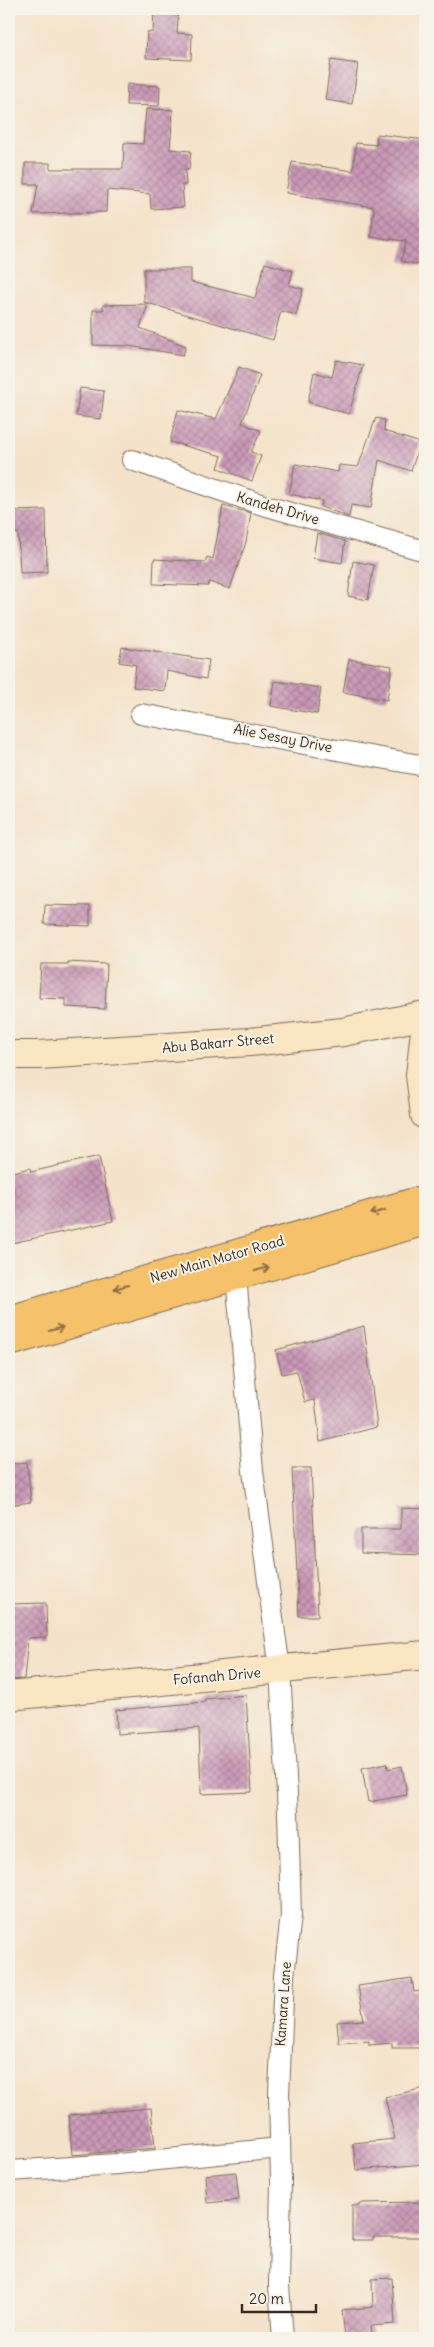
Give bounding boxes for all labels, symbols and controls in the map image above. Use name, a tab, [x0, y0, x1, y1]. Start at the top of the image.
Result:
street label: Kandeh Drive	[235, 488, 321, 528]
street label: Alie Sesay Drive	[232, 720, 334, 756]
street label: Abu Bakarr Street	[161, 1029, 275, 1057]
one-way arrow	[371, 1208, 387, 1218]
street label: New Main Motor Road	[148, 1231, 286, 1287]
one-way arrow	[254, 1263, 270, 1273]
one-way arrow	[114, 1282, 130, 1292]
one-way arrow	[47, 1323, 63, 1333]
street label: Fofanah Drive	[172, 1663, 262, 1689]
street label: Kamara Lane	[271, 1961, 295, 2047]
scale bar	[242, 2282, 315, 2314]
text: 20 m	[249, 2289, 284, 2308]

